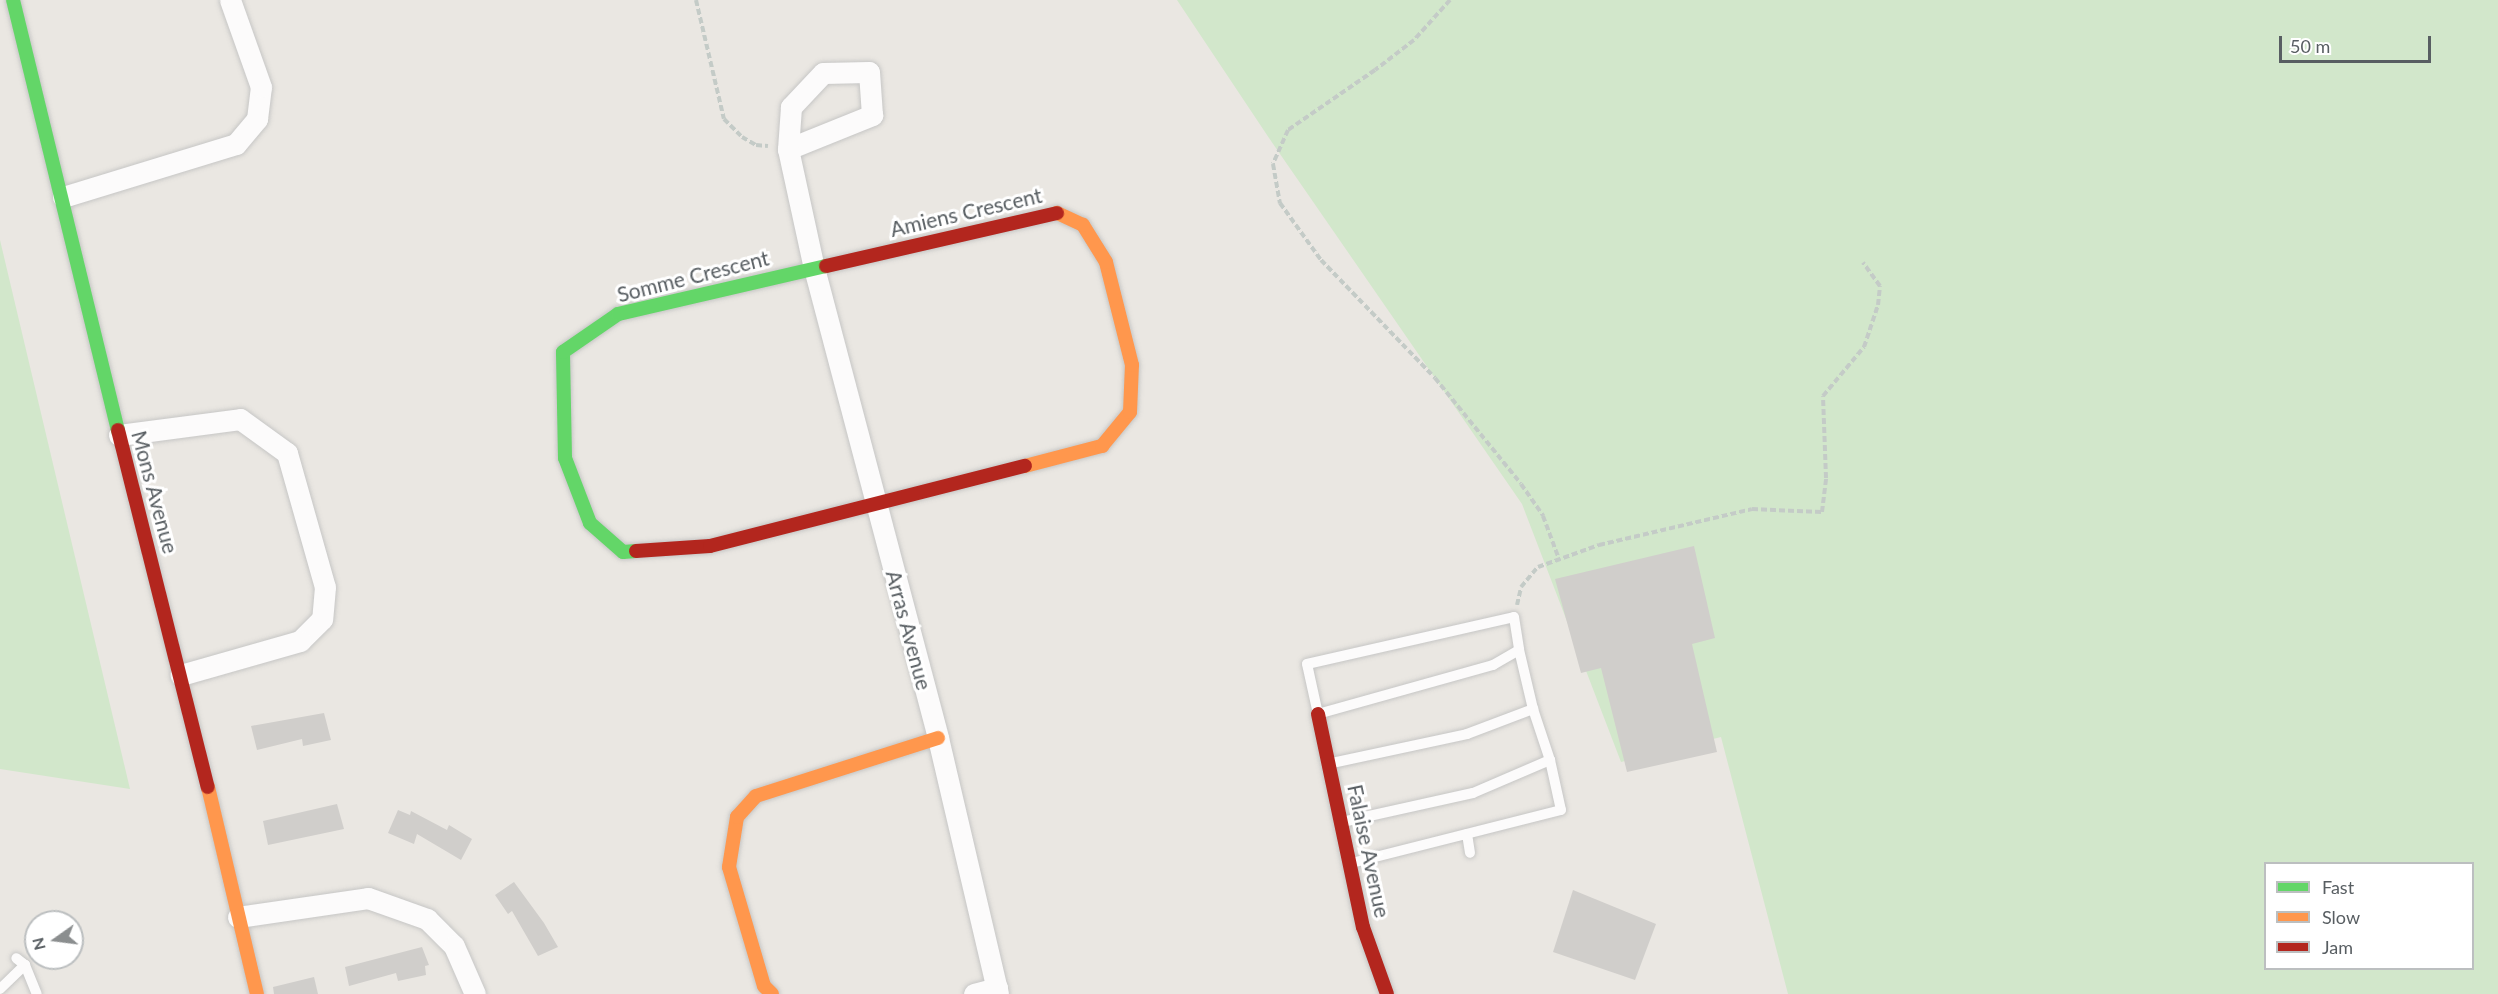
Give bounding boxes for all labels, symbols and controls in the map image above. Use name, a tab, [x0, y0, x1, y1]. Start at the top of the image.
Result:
scale bar	[2282, 24, 2434, 62]
text: 50 m	[2290, 35, 2330, 57]
street label: Amiens Crescent	[888, 182, 1044, 242]
street label: Somme Crescent	[614, 245, 772, 307]
street label: Mons Avenue	[126, 428, 184, 556]
street label: Arras Avenue	[881, 567, 937, 693]
street label: Falaise Avenue	[1343, 782, 1395, 920]
legend	[2264, 862, 2474, 970]
text: Fast	[2322, 876, 2354, 898]
text: Slow	[2322, 906, 2360, 928]
north arrow	[24, 910, 84, 970]
text: N	[27, 936, 49, 952]
text: Jam	[2322, 936, 2353, 958]

